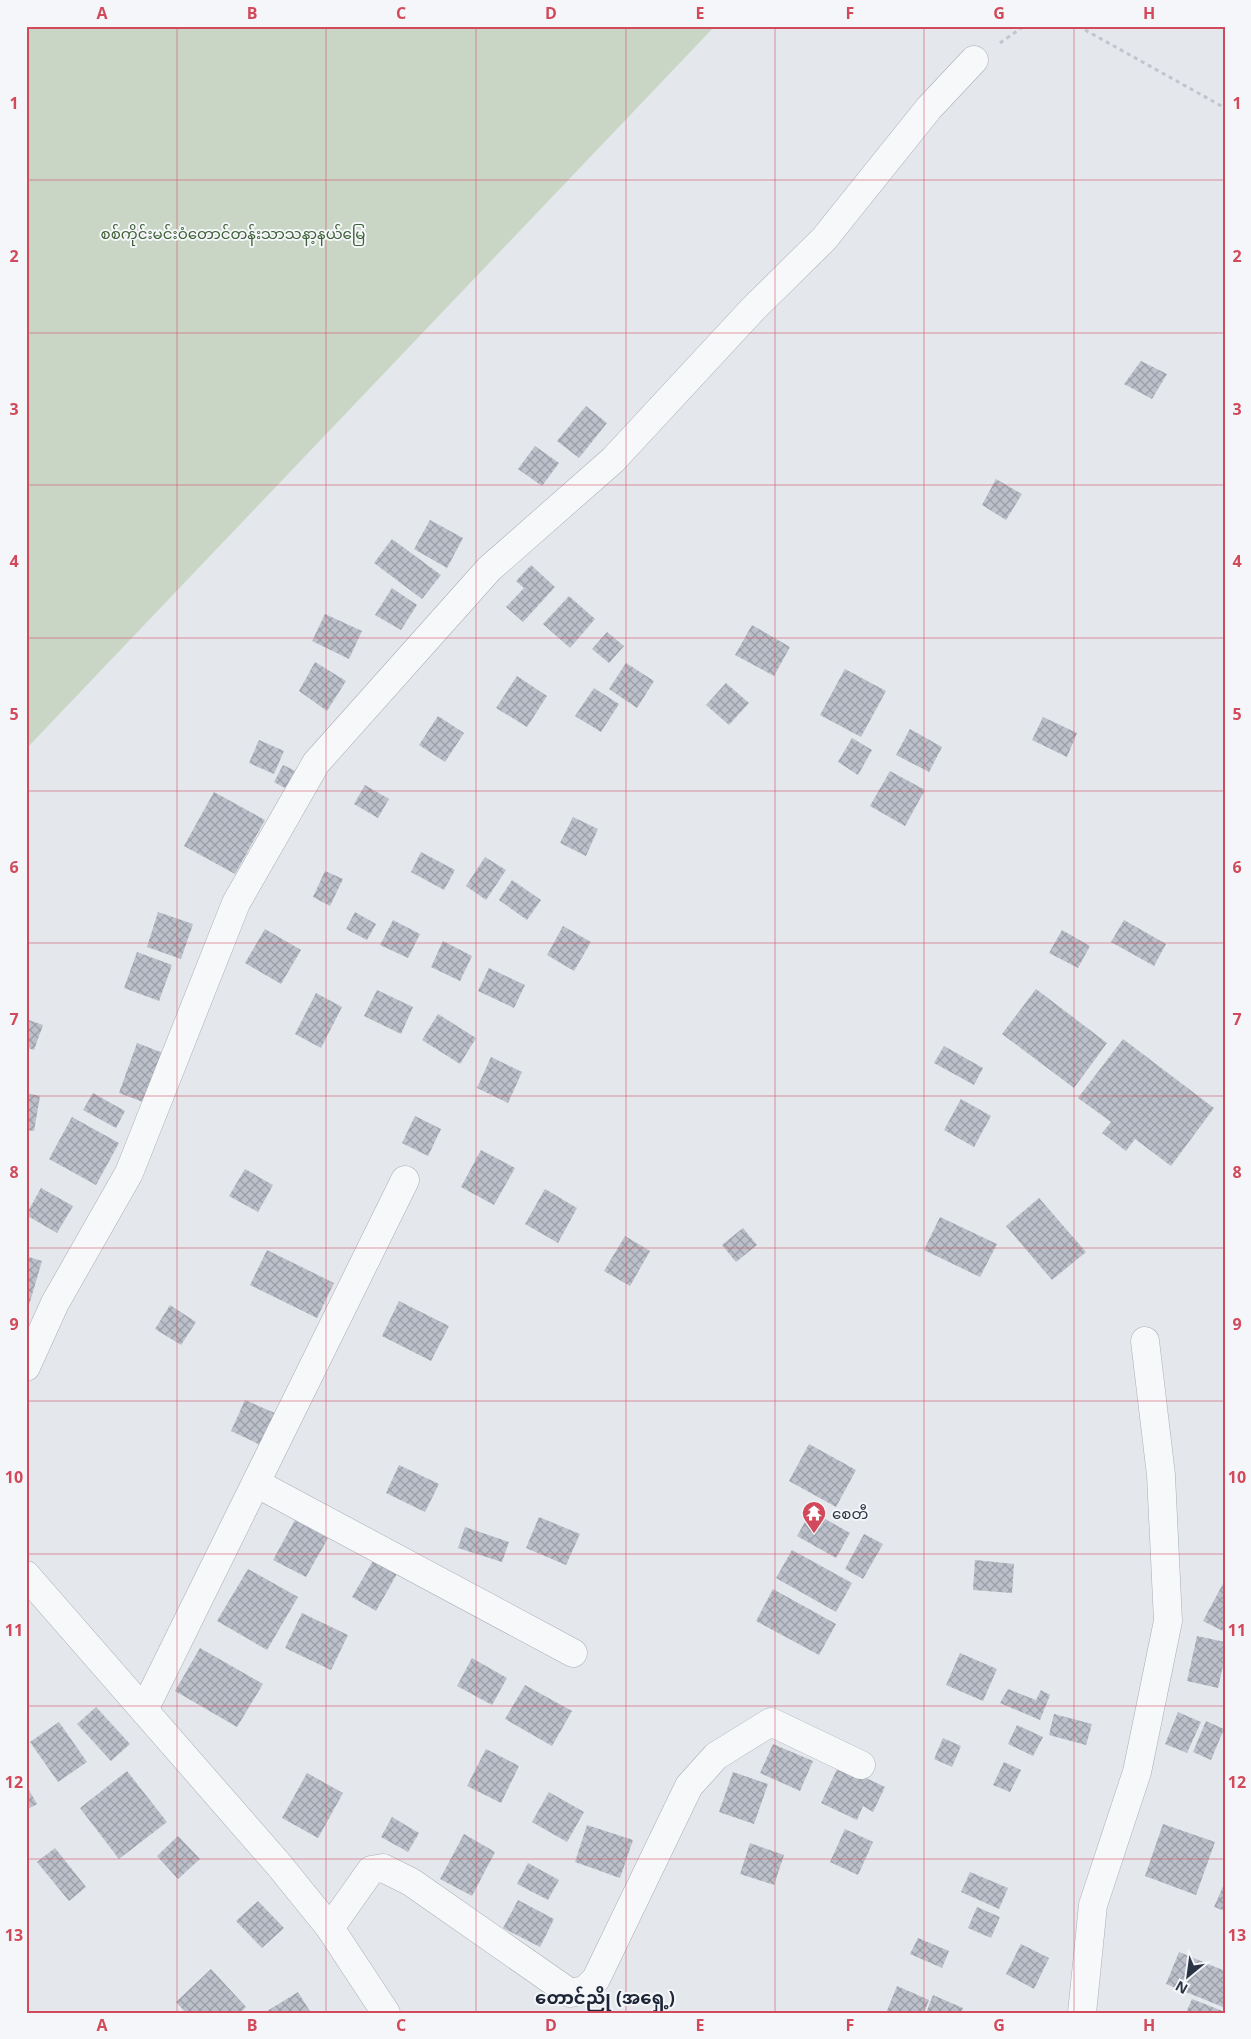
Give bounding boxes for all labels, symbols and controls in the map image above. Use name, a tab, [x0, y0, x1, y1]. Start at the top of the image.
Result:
text: A	[96, 2, 108, 24]
text: B	[247, 2, 257, 24]
text: C	[396, 2, 406, 24]
text: D	[545, 2, 557, 24]
text: E	[696, 2, 705, 24]
text: F	[846, 2, 854, 24]
text: G	[993, 2, 1005, 24]
text: H	[1143, 2, 1155, 24]
text: 1	[9, 92, 19, 114]
text: 1	[1232, 92, 1242, 114]
park label: စစ်ကိုင်းမင်းဝံတောင်တန်းသာသနာ့နယ်မြေ	[101, 223, 365, 246]
text: 2	[9, 245, 19, 267]
text: 2	[1232, 245, 1242, 267]
text: 3	[9, 398, 19, 420]
text: 3	[1232, 398, 1242, 420]
text: 4	[9, 550, 19, 572]
text: 4	[1232, 550, 1242, 572]
text: 5	[9, 703, 19, 725]
text: 5	[1232, 703, 1242, 725]
text: 6	[9, 856, 19, 878]
text: 6	[1232, 856, 1242, 878]
text: 7	[9, 1008, 19, 1030]
text: 7	[1232, 1008, 1242, 1030]
text: 8	[9, 1161, 19, 1183]
text: 8	[1232, 1161, 1242, 1183]
text: 9	[9, 1313, 19, 1335]
text: 9	[1232, 1313, 1242, 1335]
text: 10	[5, 1466, 23, 1488]
text: 10	[1228, 1466, 1246, 1488]
temple icon: စေတီ	[801, 1500, 827, 1534]
place label: စေတီ	[832, 1503, 868, 1523]
text: 11	[5, 1619, 23, 1641]
text: 11	[1228, 1619, 1246, 1641]
text: 12	[5, 1771, 23, 1793]
text: 12	[1228, 1771, 1246, 1793]
text: 13	[5, 1924, 23, 1946]
text: 13	[1228, 1924, 1246, 1946]
north arrow	[1164, 1952, 1214, 2002]
text: N	[1172, 1977, 1191, 1999]
district label: တောင်ညို (အရှေ့)	[535, 1985, 675, 2012]
text: A	[96, 2014, 108, 2036]
text: B	[247, 2014, 257, 2036]
text: C	[396, 2014, 406, 2036]
text: D	[545, 2014, 557, 2036]
text: E	[696, 2014, 705, 2036]
text: F	[846, 2014, 854, 2036]
text: G	[993, 2014, 1005, 2036]
text: H	[1143, 2014, 1155, 2036]

